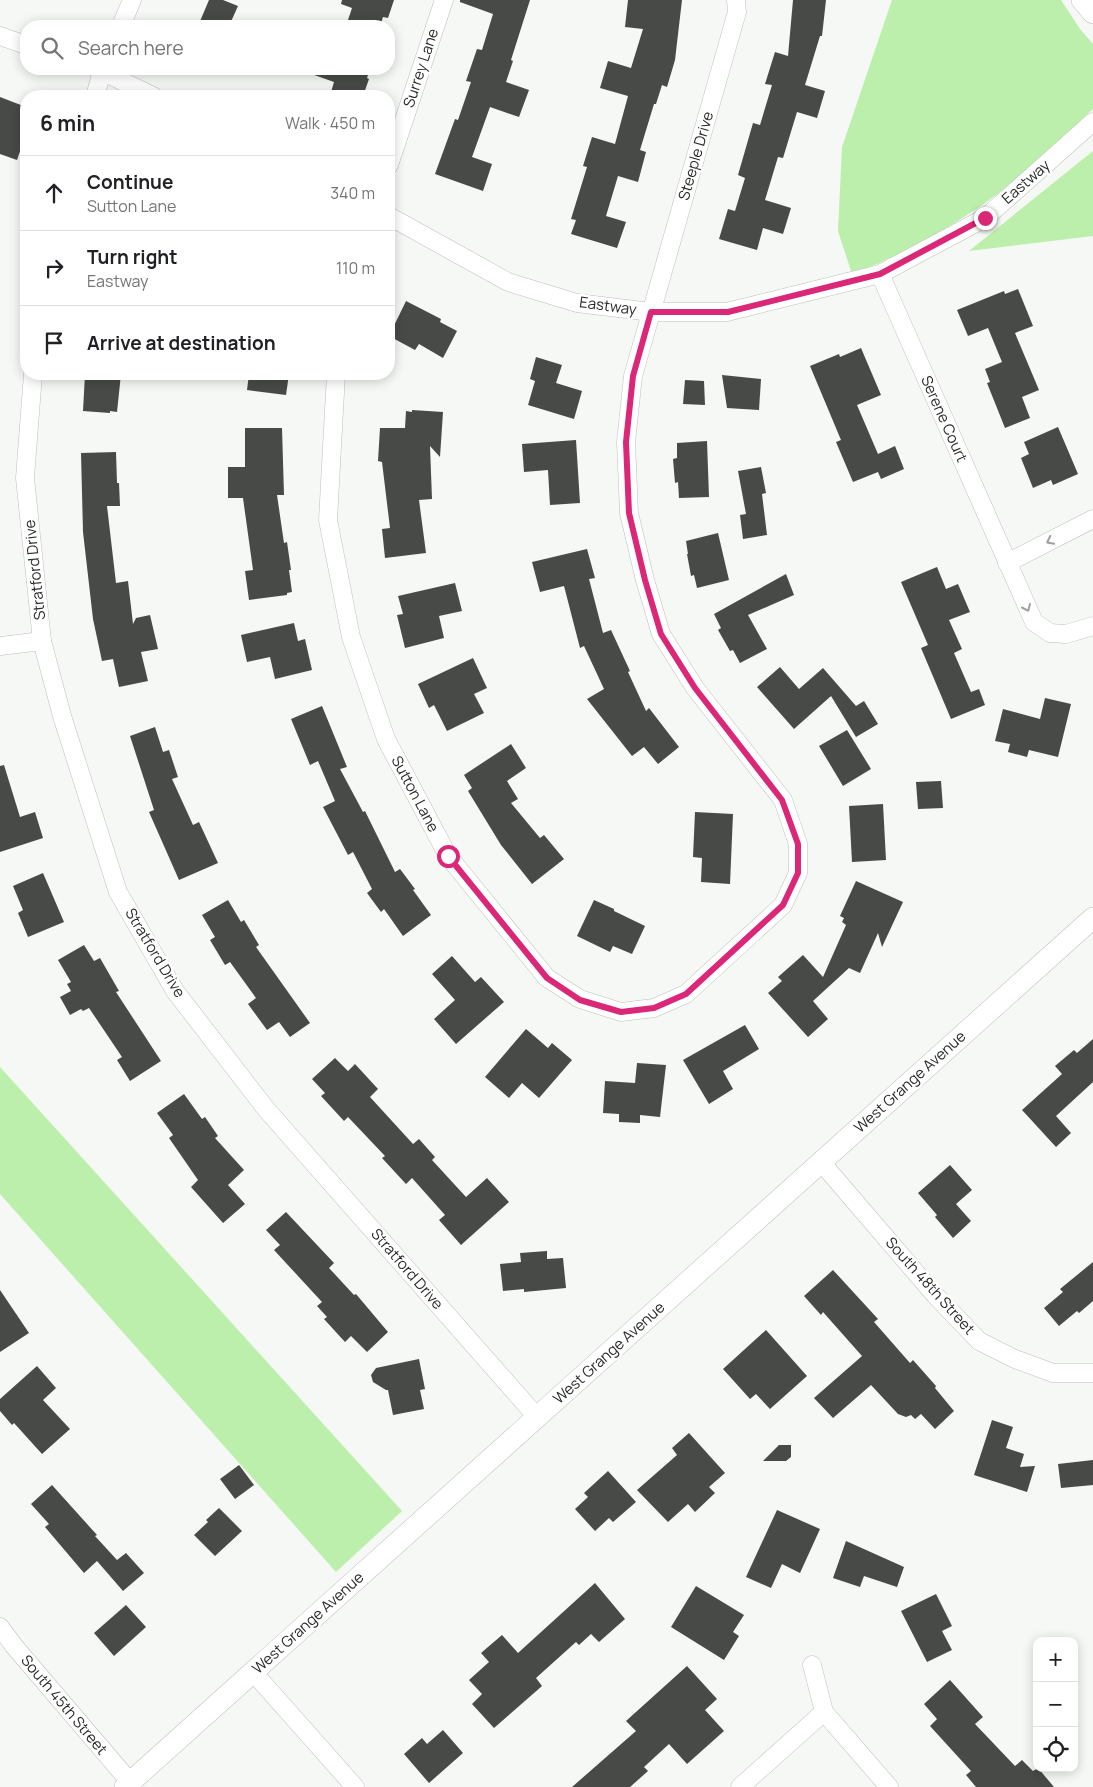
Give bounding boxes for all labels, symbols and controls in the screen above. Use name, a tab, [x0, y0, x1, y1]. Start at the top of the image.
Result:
search box	[20, 20, 395, 75]
street label: Surrey Lane	[398, 25, 443, 110]
icon: search	[38, 34, 66, 62]
text: Search here	[78, 35, 184, 61]
text: 6 min	[40, 109, 95, 137]
street label: Steeple Drive	[673, 109, 718, 203]
text: Walk · 450 m	[285, 112, 375, 134]
street label: Eastway	[997, 155, 1054, 208]
text: Continue	[87, 169, 173, 195]
icon: ahead	[40, 179, 68, 207]
text: 340 m	[330, 182, 375, 204]
text: Sutton Lane	[87, 195, 176, 217]
route end	[974, 207, 997, 230]
text: Turn right	[87, 244, 177, 270]
icon: right	[40, 254, 68, 282]
text: 110 m	[336, 257, 375, 279]
text: Eastway	[87, 270, 148, 292]
street label: Eastway	[578, 291, 638, 320]
icon: arrive	[40, 329, 68, 357]
text: Arrive at destination	[87, 330, 276, 356]
street label: Serene Court	[916, 372, 973, 465]
street label: Stratford Drive	[19, 519, 50, 621]
one-way arrow	[1046, 535, 1055, 545]
one-way arrow	[1021, 603, 1032, 612]
street label: Sutton Lane	[387, 752, 444, 836]
route start	[437, 845, 460, 868]
street label: Stratford Drive	[120, 904, 191, 1002]
street label: West Grange Avenue	[849, 1026, 970, 1138]
street label: Stratford Drive	[366, 1224, 449, 1314]
street label: South 48th Street	[881, 1232, 980, 1339]
street label: West Grange Avenue	[548, 1297, 669, 1409]
street label: West Grange Avenue	[247, 1567, 368, 1679]
map controls	[1033, 1637, 1078, 1772]
button: +	[1033, 1637, 1078, 1682]
street label: South 45th Street	[16, 1650, 112, 1759]
button: −	[1033, 1682, 1078, 1727]
button: locate	[1033, 1727, 1078, 1772]

